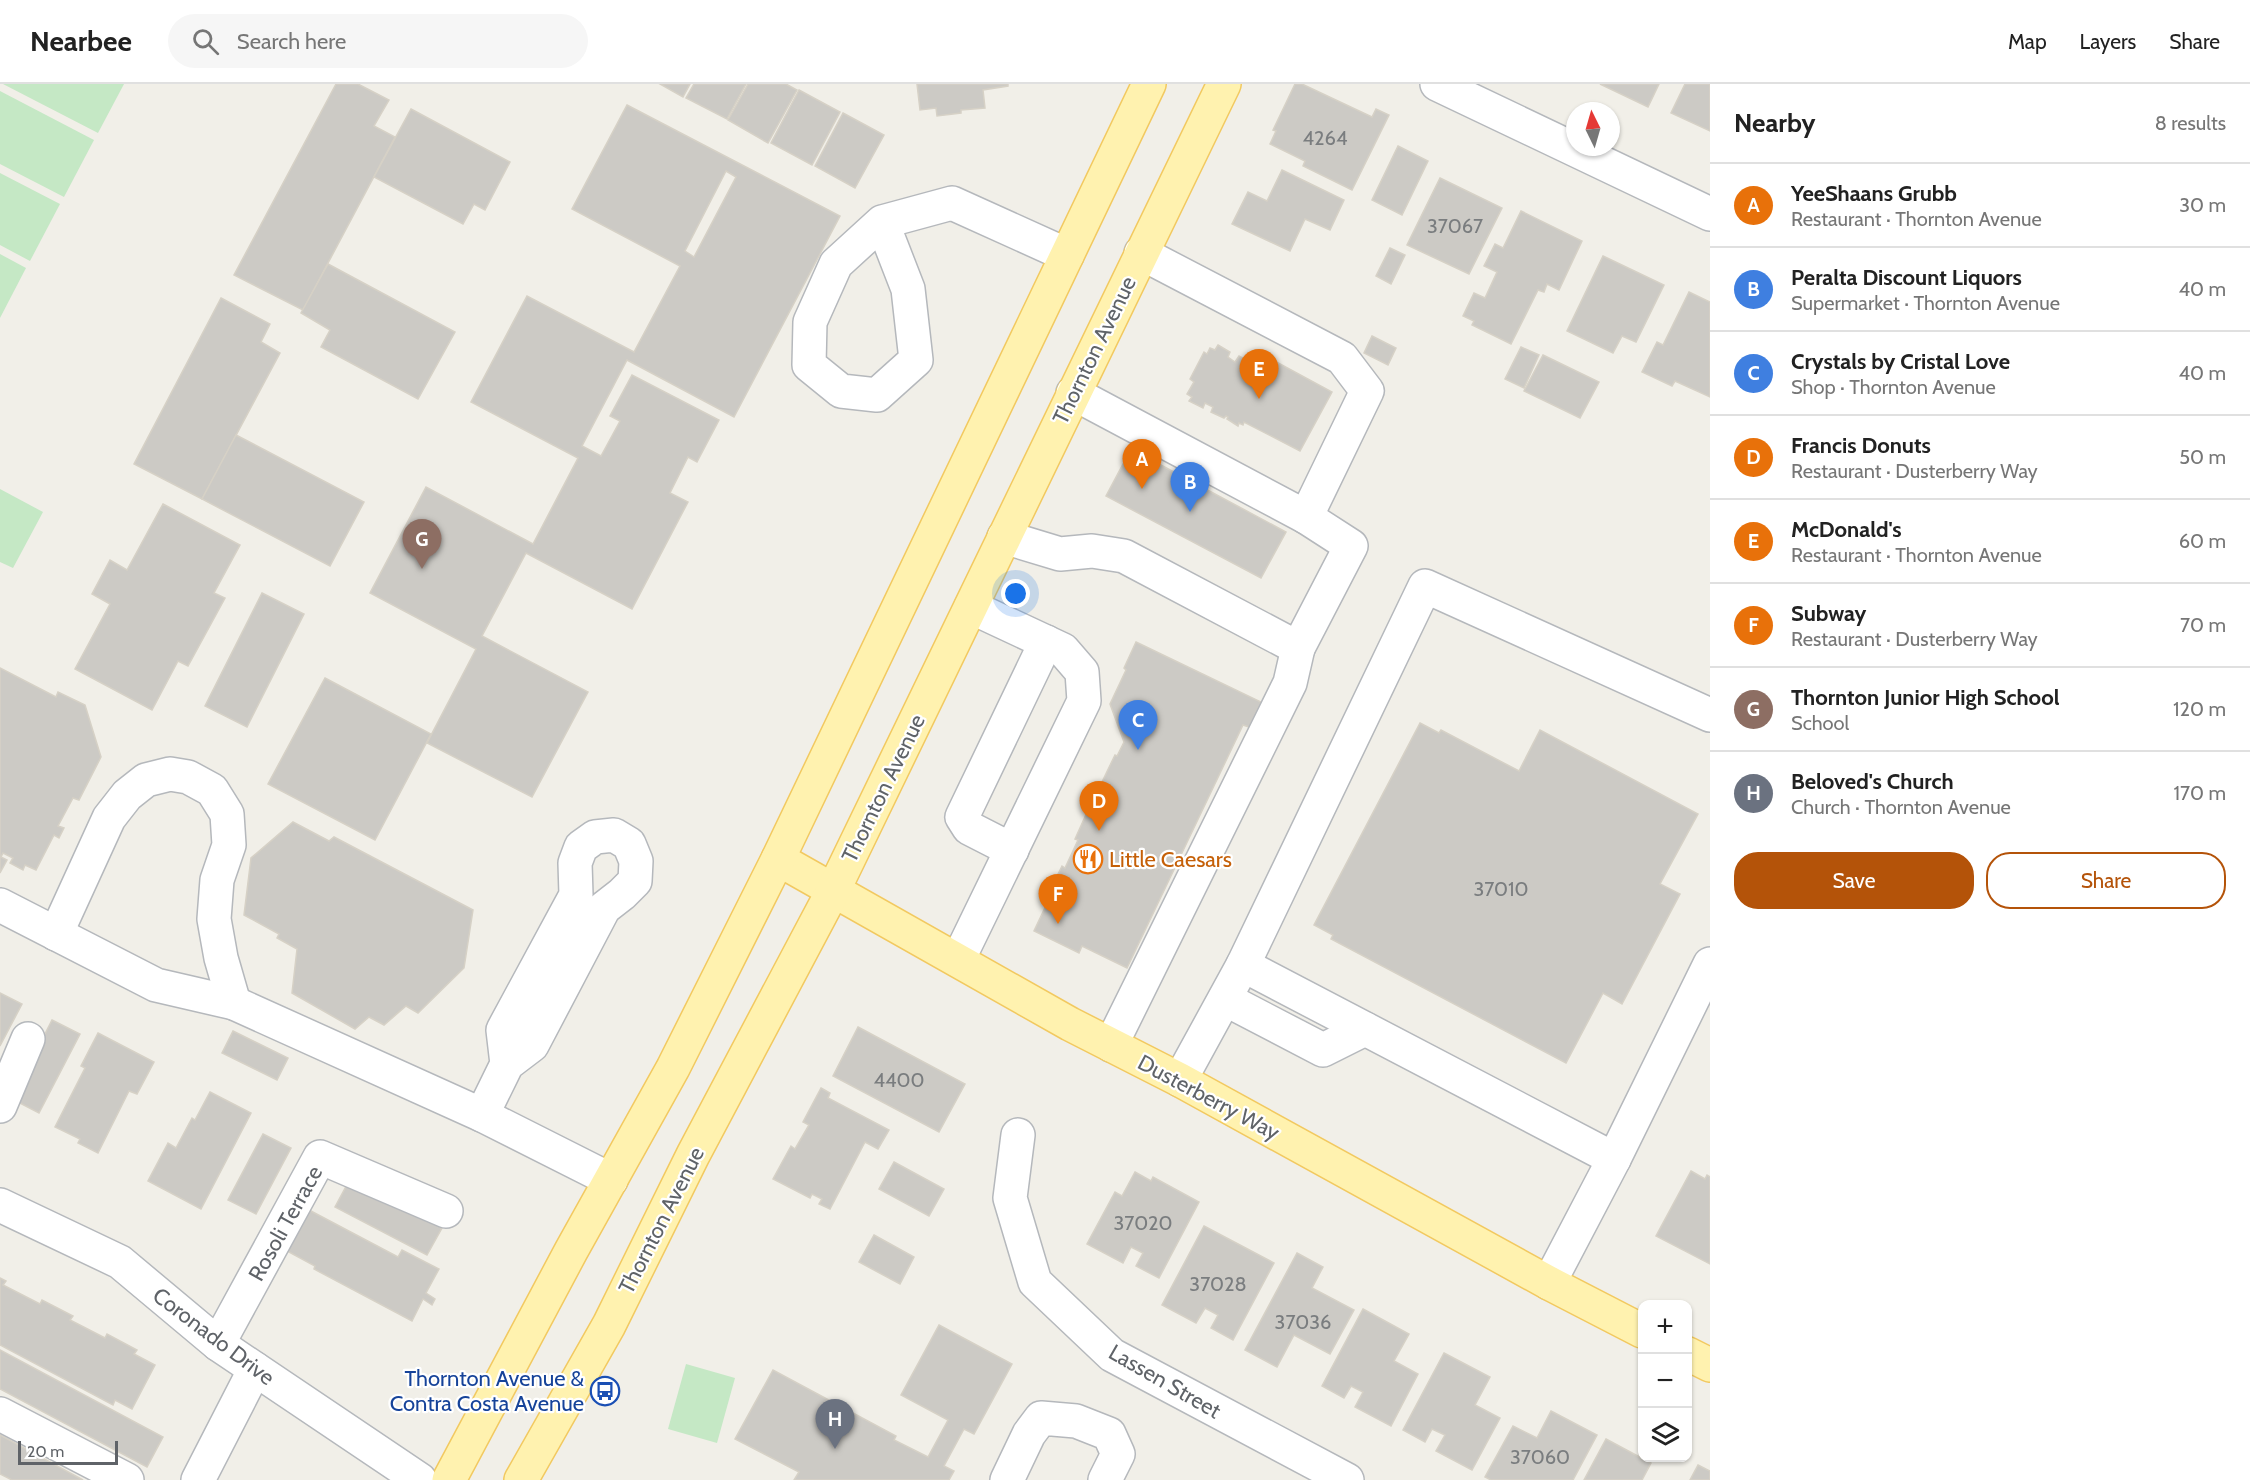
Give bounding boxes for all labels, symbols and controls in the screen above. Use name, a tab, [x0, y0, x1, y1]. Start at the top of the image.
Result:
search box	[168, 14, 588, 68]
text: Nearbee	[30, 24, 132, 58]
icon: search	[189, 25, 222, 58]
text: Search here	[237, 28, 346, 55]
text: Map	[2008, 29, 2047, 54]
text: Layers	[2080, 29, 2136, 54]
text: Share	[2169, 29, 2220, 54]
north arrow	[1566, 102, 1620, 156]
text: Nearby	[1734, 107, 1815, 139]
text: 8 results	[2155, 111, 2226, 135]
house number: 4264	[1303, 126, 1348, 150]
text: YeeShaans Grubb	[1791, 180, 1957, 207]
text: A	[1747, 193, 1760, 217]
text: 30 m	[2179, 193, 2226, 217]
text: Restaurant · Thornton Avenue	[1791, 207, 2042, 231]
house number: 37067	[1427, 214, 1483, 238]
text: Peralta Discount Liquors	[1791, 264, 2022, 291]
street label: Thornton Avenue	[1047, 272, 1142, 429]
text: B	[1747, 277, 1760, 301]
text: 40 m	[2178, 277, 2226, 301]
text: Supermarket · Thornton Avenue	[1791, 291, 2060, 315]
text: Crystals by Cristal Love	[1791, 348, 2010, 375]
pin: E	[1240, 350, 1278, 399]
text: C	[1747, 361, 1760, 385]
text: 40 m	[2178, 361, 2226, 385]
text: Shop · Thornton Avenue	[1791, 375, 1996, 399]
text: Francis Donuts	[1791, 432, 1931, 459]
pin: A	[1122, 440, 1162, 489]
text: D	[1746, 445, 1761, 469]
text: 50 m	[2179, 445, 2226, 469]
text: Restaurant · Dusterberry Way	[1791, 459, 2038, 483]
pin: B	[1170, 462, 1210, 512]
text: McDonald's	[1791, 516, 1902, 543]
pin: G	[402, 520, 442, 569]
text: E	[1748, 529, 1759, 553]
text: 60 m	[2179, 529, 2226, 553]
text: Restaurant · Thornton Avenue	[1791, 543, 2042, 567]
your location	[1001, 579, 1030, 608]
text: Subway	[1791, 600, 1866, 627]
text: F	[1748, 613, 1759, 637]
text: 70 m	[2180, 613, 2226, 637]
text: Restaurant · Dusterberry Way	[1791, 627, 2038, 651]
text: Thornton Junior High School	[1791, 684, 2059, 711]
text: G	[1747, 697, 1760, 721]
text: 120 m	[2173, 697, 2226, 721]
pin: C	[1118, 700, 1158, 750]
street label: Thornton Avenue	[836, 710, 931, 867]
text: School	[1791, 711, 1849, 735]
text: Beloved's Church	[1791, 768, 1954, 795]
text: H	[1746, 781, 1761, 805]
text: 170 m	[2174, 781, 2226, 805]
pin: D	[1080, 782, 1118, 831]
text: Church · Thornton Avenue	[1791, 795, 2011, 819]
restaurant icon: Little Caesars	[1072, 843, 1104, 875]
place label: Little Caesars	[1109, 846, 1232, 873]
button: Save	[1734, 852, 1974, 909]
button: Share	[1986, 852, 2226, 909]
pin: F	[1038, 874, 1078, 924]
house number: 37010	[1473, 877, 1529, 901]
street label: Dusterberry Way	[1133, 1049, 1284, 1146]
house number: 4400	[873, 1068, 925, 1092]
street label: Thornton Avenue	[613, 1142, 710, 1298]
street label: Rosoli Terrace	[243, 1161, 328, 1286]
house number: 37020	[1113, 1211, 1173, 1235]
house number: 37028	[1189, 1272, 1247, 1296]
street label: Coronado Drive	[147, 1282, 280, 1391]
map controls	[1638, 1300, 1692, 1462]
button: +	[1638, 1300, 1692, 1354]
house number: 37036	[1275, 1310, 1331, 1334]
street label: Lassen Street	[1104, 1339, 1226, 1425]
button: −	[1638, 1354, 1692, 1408]
place label: Thornton Avenue & Contra Costa Avenue	[390, 1365, 585, 1417]
bus stop icon: Thornton Avenue & Contra Costa Avenue	[589, 1375, 621, 1407]
pin: H	[816, 1400, 854, 1449]
button: layers	[1638, 1408, 1692, 1462]
scale bar	[18, 1438, 118, 1466]
text: 20 m	[27, 1442, 64, 1461]
house number: 37060	[1510, 1445, 1570, 1469]

